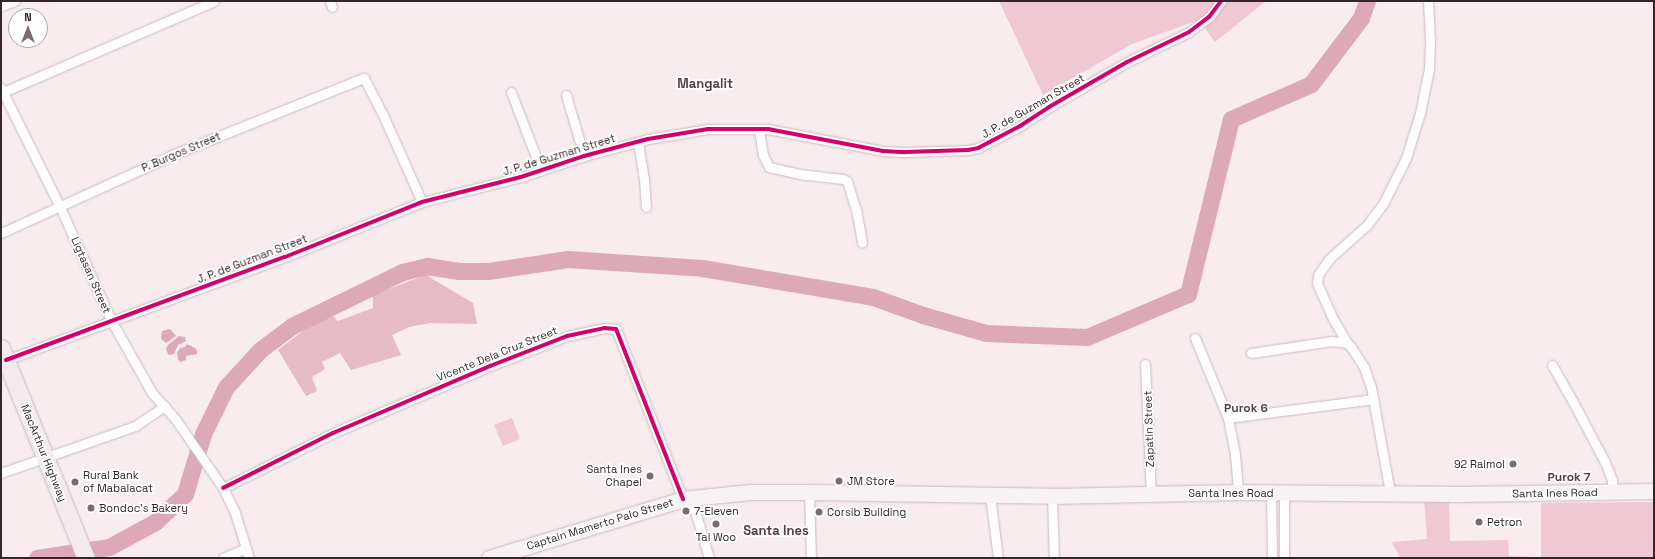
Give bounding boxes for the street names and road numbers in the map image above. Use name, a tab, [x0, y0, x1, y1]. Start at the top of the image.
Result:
street label: J. P. de Guzman Street	[979, 71, 1087, 141]
street label: P. Burgos Street	[139, 129, 223, 175]
street label: J. P. de Guzman Street	[501, 131, 617, 179]
street label: J. P. de Guzman Street	[195, 232, 309, 286]
street label: Ligtasan Street	[68, 235, 114, 315]
street label: Vicente Dela Cruz Street	[435, 324, 559, 384]
street label: Zapatin Street	[1141, 390, 1157, 468]
street label: MacArthur Highway	[18, 402, 70, 504]
street label: Santa Ines Road	[1188, 486, 1274, 500]
street label: Santa Ines Road	[1512, 486, 1598, 500]
street label: Captain Mamerto Palo Street	[525, 495, 675, 553]

